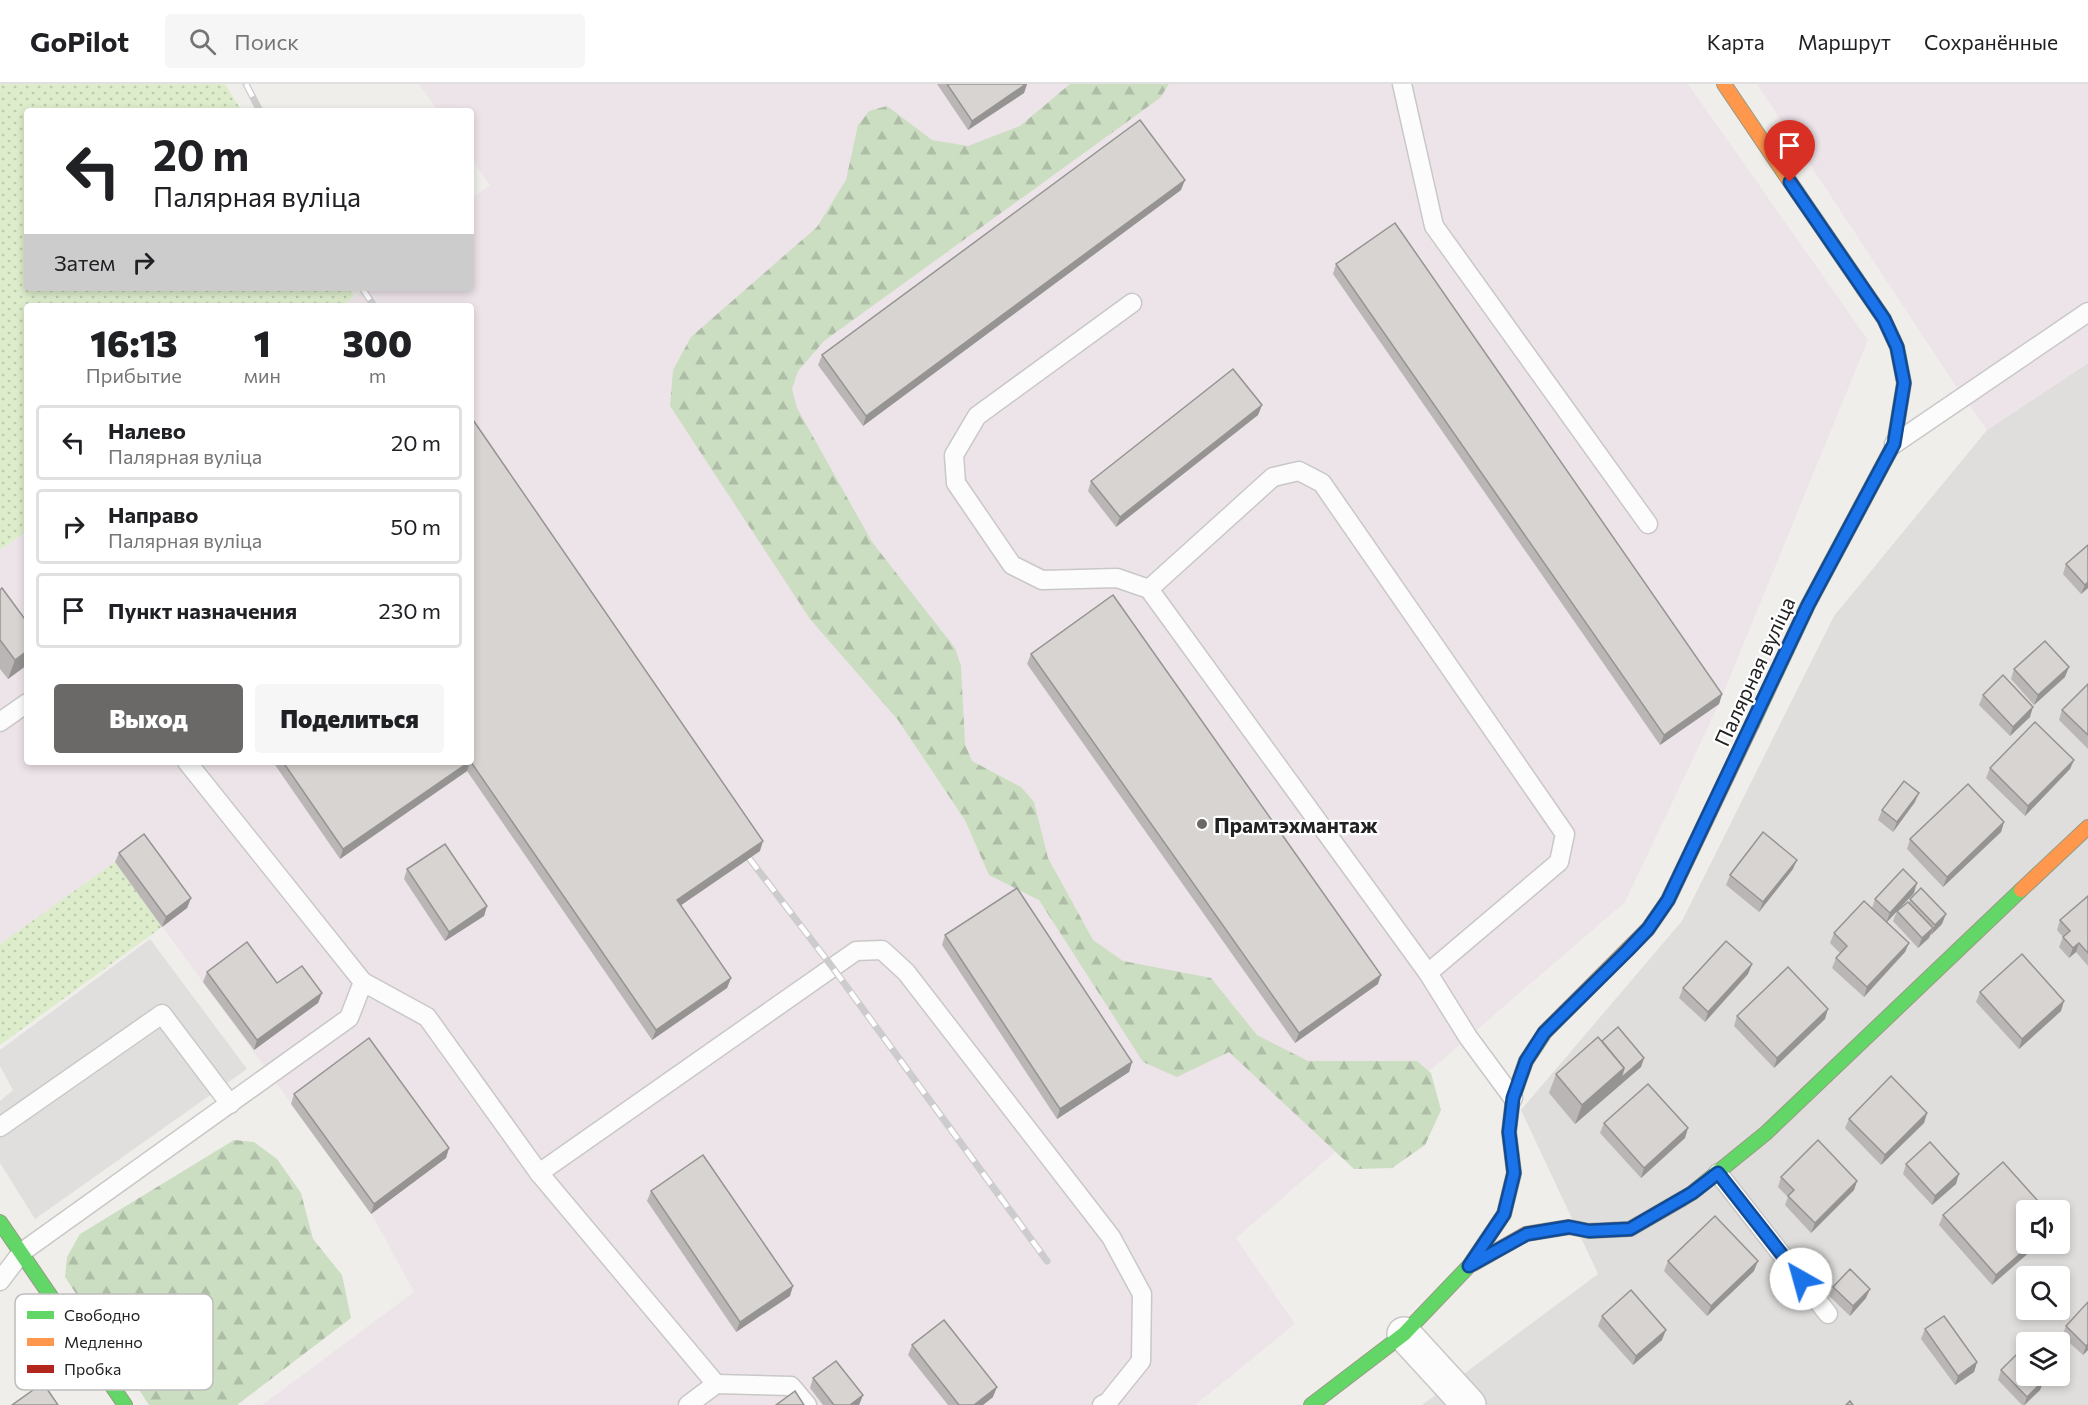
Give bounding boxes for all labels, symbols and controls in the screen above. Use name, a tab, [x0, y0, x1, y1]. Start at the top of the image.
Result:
search box	[165, 14, 585, 68]
text: GoPilot	[30, 24, 129, 58]
icon: search	[186, 25, 219, 58]
text: Поиск	[234, 28, 299, 55]
text: Карта	[1707, 29, 1765, 54]
text: Маршрут	[1798, 29, 1891, 54]
text: Сохранённые	[1924, 29, 2058, 54]
pin	[1764, 120, 1815, 182]
text: 20 m	[153, 128, 249, 180]
icon: arrive	[1773, 129, 1806, 162]
icon: left	[54, 132, 132, 210]
text: Палярная вуліца	[153, 180, 361, 213]
icon: right	[127, 246, 160, 279]
text: Затем	[54, 249, 115, 276]
text: 16:13	[90, 320, 178, 364]
text: 1	[254, 320, 271, 364]
text: 300	[343, 320, 412, 364]
text: Прибытие	[86, 363, 182, 387]
text: мин	[244, 363, 281, 387]
text: m	[369, 363, 386, 387]
text: Налево	[108, 417, 186, 444]
icon: left	[57, 426, 90, 459]
text: 20 m	[391, 429, 441, 456]
text: Палярная вуліца	[108, 444, 262, 468]
text: Направо	[108, 501, 198, 528]
icon: right	[57, 510, 90, 543]
text: 50 m	[391, 513, 441, 540]
text: Палярная вуліца	[108, 528, 262, 552]
street label: Палярная вуліца	[1708, 592, 1800, 750]
icon: arrive	[57, 594, 90, 627]
text: Пункт назначения	[108, 597, 297, 624]
text: 230 m	[378, 597, 441, 624]
button: Выход	[54, 684, 243, 753]
button: Поделиться	[255, 684, 444, 753]
place label: Прамтэхмантаж	[1214, 812, 1378, 837]
marker: Прамтэхмантаж	[1195, 817, 1209, 831]
map controls	[2016, 1200, 2070, 1386]
button: sound	[2016, 1200, 2070, 1254]
position arrow	[1769, 1247, 1833, 1311]
button: search	[2016, 1266, 2070, 1320]
legend	[15, 1294, 213, 1390]
text: Свободно	[64, 1305, 140, 1324]
text: Медленно	[64, 1332, 143, 1351]
button: layers	[2016, 1332, 2070, 1386]
text: Пробка	[64, 1359, 121, 1378]

